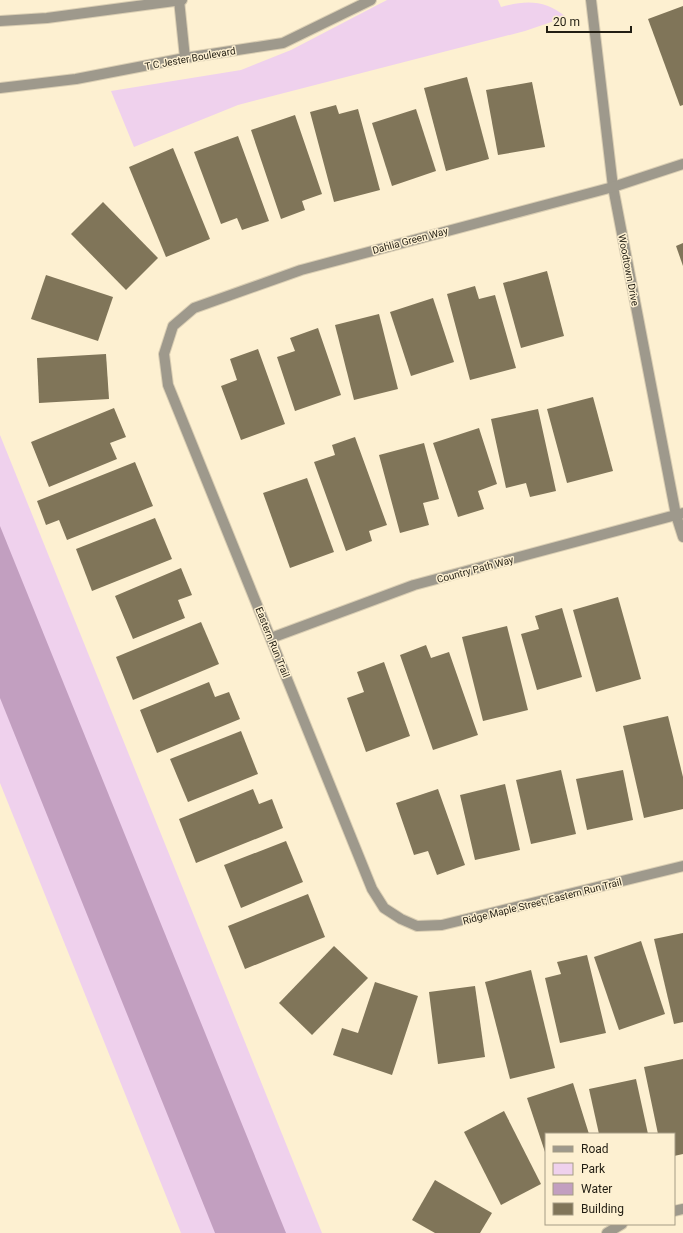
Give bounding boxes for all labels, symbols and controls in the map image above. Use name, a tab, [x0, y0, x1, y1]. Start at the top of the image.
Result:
scale bar	[547, 8, 631, 34]
text: 20 m	[553, 15, 580, 29]
street label: T C Jester Boulevard	[144, 45, 236, 72]
street label: Dahlia Green Way	[371, 225, 449, 256]
street label: Woodtown Drive	[616, 233, 641, 307]
street label: Country Path Way	[436, 554, 515, 585]
street label: Eastern Run Trail	[253, 605, 292, 679]
street label: Ridge Maple Street; Eastern Run Trail	[461, 876, 623, 927]
legend	[545, 1133, 675, 1225]
text: Road	[581, 1142, 609, 1156]
text: Park	[581, 1162, 606, 1176]
text: Water	[581, 1182, 612, 1196]
text: Building	[581, 1202, 624, 1216]

